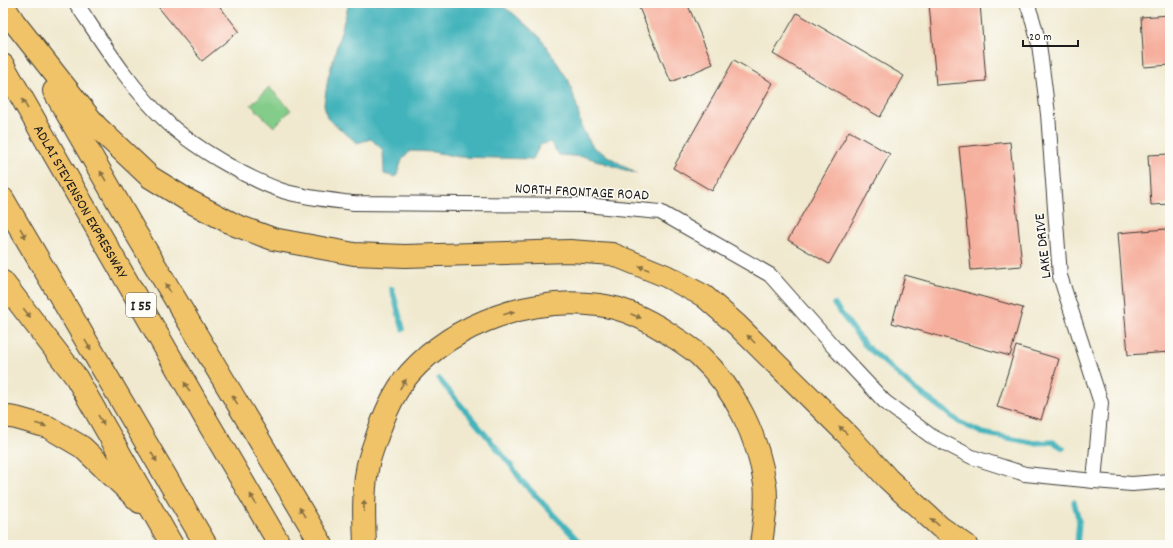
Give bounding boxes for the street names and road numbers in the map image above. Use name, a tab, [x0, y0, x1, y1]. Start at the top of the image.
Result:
street label: ADLAI STEVENSON EXPRESSWAY	[27, 121, 132, 284]
street label: NORTH FRONTAGE ROAD	[514, 178, 650, 208]
street label: LAKE DRIVE	[1030, 212, 1058, 279]
road number: I 55	[126, 293, 156, 317]

